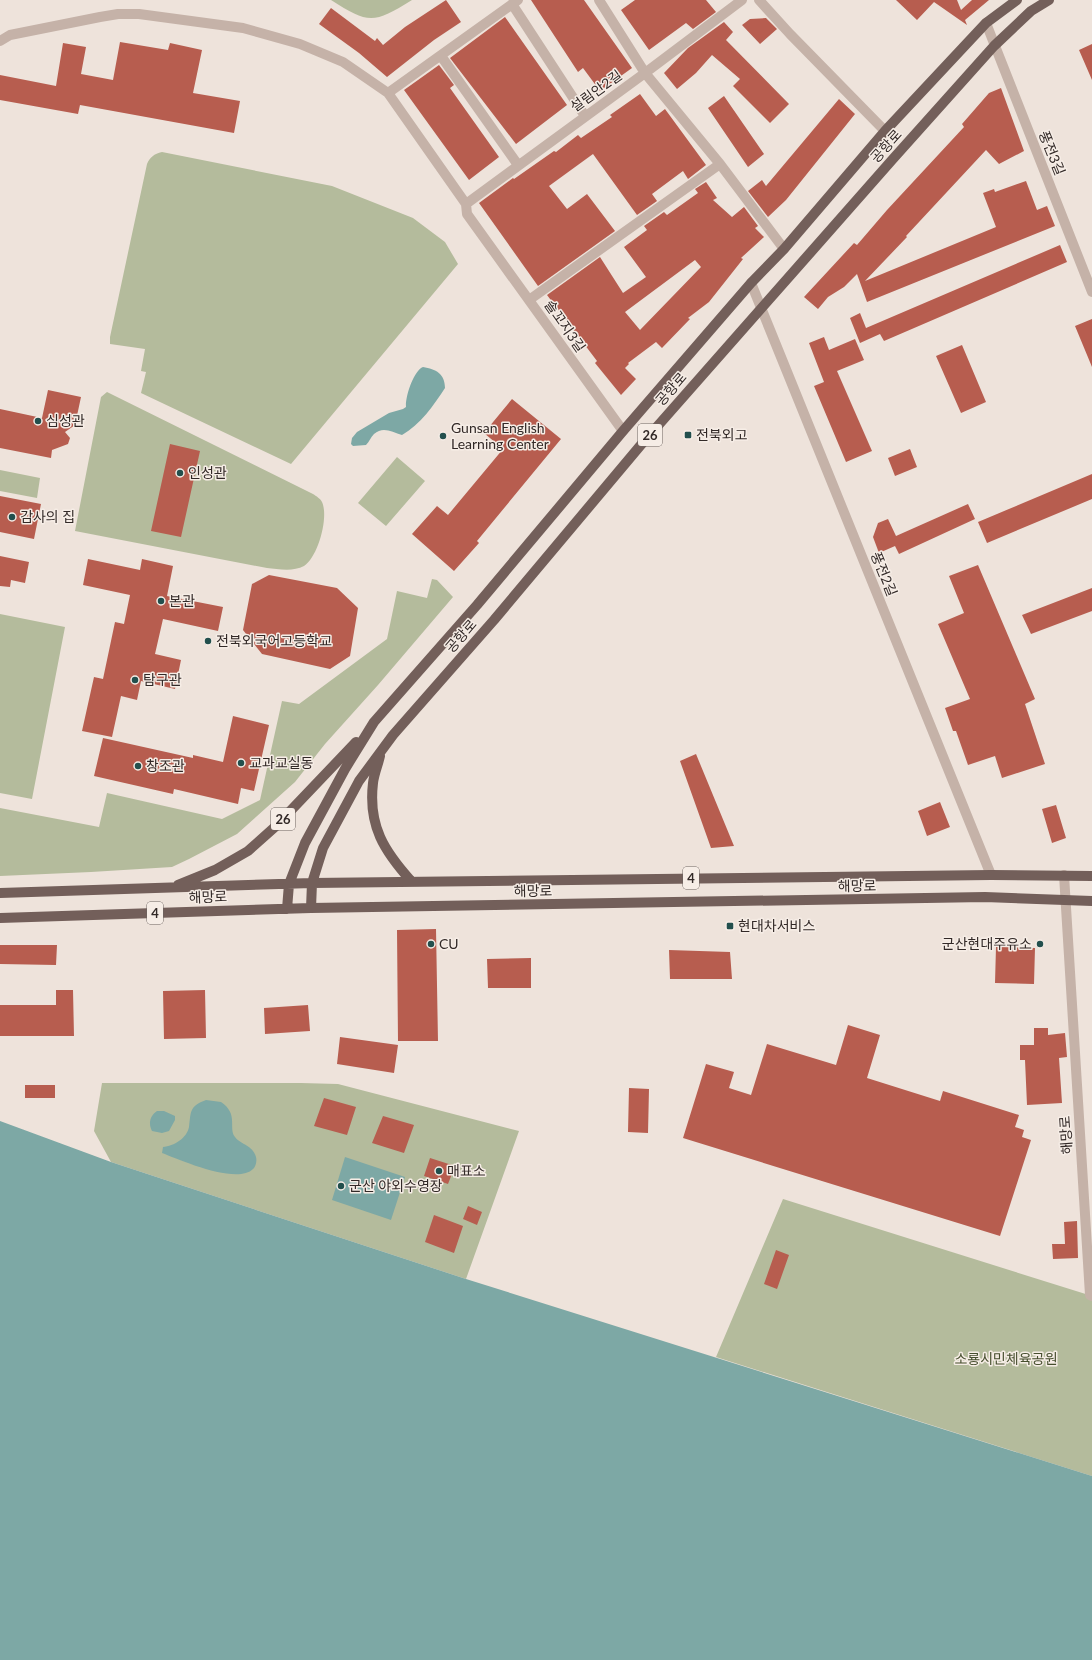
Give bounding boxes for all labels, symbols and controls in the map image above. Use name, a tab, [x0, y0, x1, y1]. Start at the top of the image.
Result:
street label: 설림안2길	[567, 66, 625, 115]
street label: 공항로	[866, 126, 905, 166]
street label: 풍전3길	[1036, 128, 1069, 178]
street label: 솔꼬지3길	[541, 296, 589, 355]
street label: 공항로	[652, 368, 690, 409]
place label: 심성관	[46, 412, 85, 429]
marker: 심성관	[33, 416, 43, 426]
place label: Gunsan English Learning Center	[451, 419, 549, 452]
road number: 26	[638, 424, 662, 446]
place label: 전북외고	[696, 426, 748, 443]
marker: 전북외고	[683, 430, 693, 440]
marker: Gunsan English Learning Center	[438, 431, 448, 441]
place label: 인성관	[188, 464, 227, 481]
marker: 인성관	[175, 468, 185, 478]
place label: 감사의 집	[20, 508, 75, 525]
marker: 감사의 집	[7, 512, 17, 522]
street label: 풍전2길	[868, 549, 901, 599]
place label: 본관	[169, 592, 195, 609]
marker: 본관	[156, 596, 166, 606]
street label: 공항로	[442, 615, 480, 656]
place label: 전북외국어고등학교	[216, 632, 332, 649]
marker: 전북외국어고등학교	[203, 636, 213, 646]
place label: 탐구관	[143, 671, 182, 688]
marker: 탐구관	[130, 675, 140, 685]
place label: 교과교실동	[249, 754, 314, 771]
place label: 창조관	[146, 757, 185, 774]
marker: 교과교실동	[236, 758, 246, 768]
marker: 창조관	[133, 761, 143, 771]
road number: 26	[271, 808, 295, 830]
road number: 4	[683, 867, 699, 889]
street label: 해망로	[838, 877, 877, 894]
street label: 해망로	[514, 882, 553, 899]
street label: 해망로	[188, 887, 228, 906]
road number: 4	[147, 902, 163, 924]
place label: 현대차서비스	[738, 917, 815, 934]
marker: 현대차서비스	[725, 921, 735, 931]
place label: CU	[439, 935, 459, 952]
place label: 군산현대주유소	[942, 935, 1032, 952]
marker: CU	[426, 939, 436, 949]
marker: 군산현대주유소	[1035, 939, 1045, 949]
street label: 해망로	[1056, 1115, 1075, 1155]
place label: 매표소	[447, 1162, 486, 1179]
marker: 매표소	[434, 1166, 444, 1176]
place label: 군산 야외수영장	[349, 1177, 443, 1194]
marker: 군산 야외수영장	[336, 1181, 346, 1191]
park label: 소룡시민체육공원	[954, 1350, 1058, 1367]

